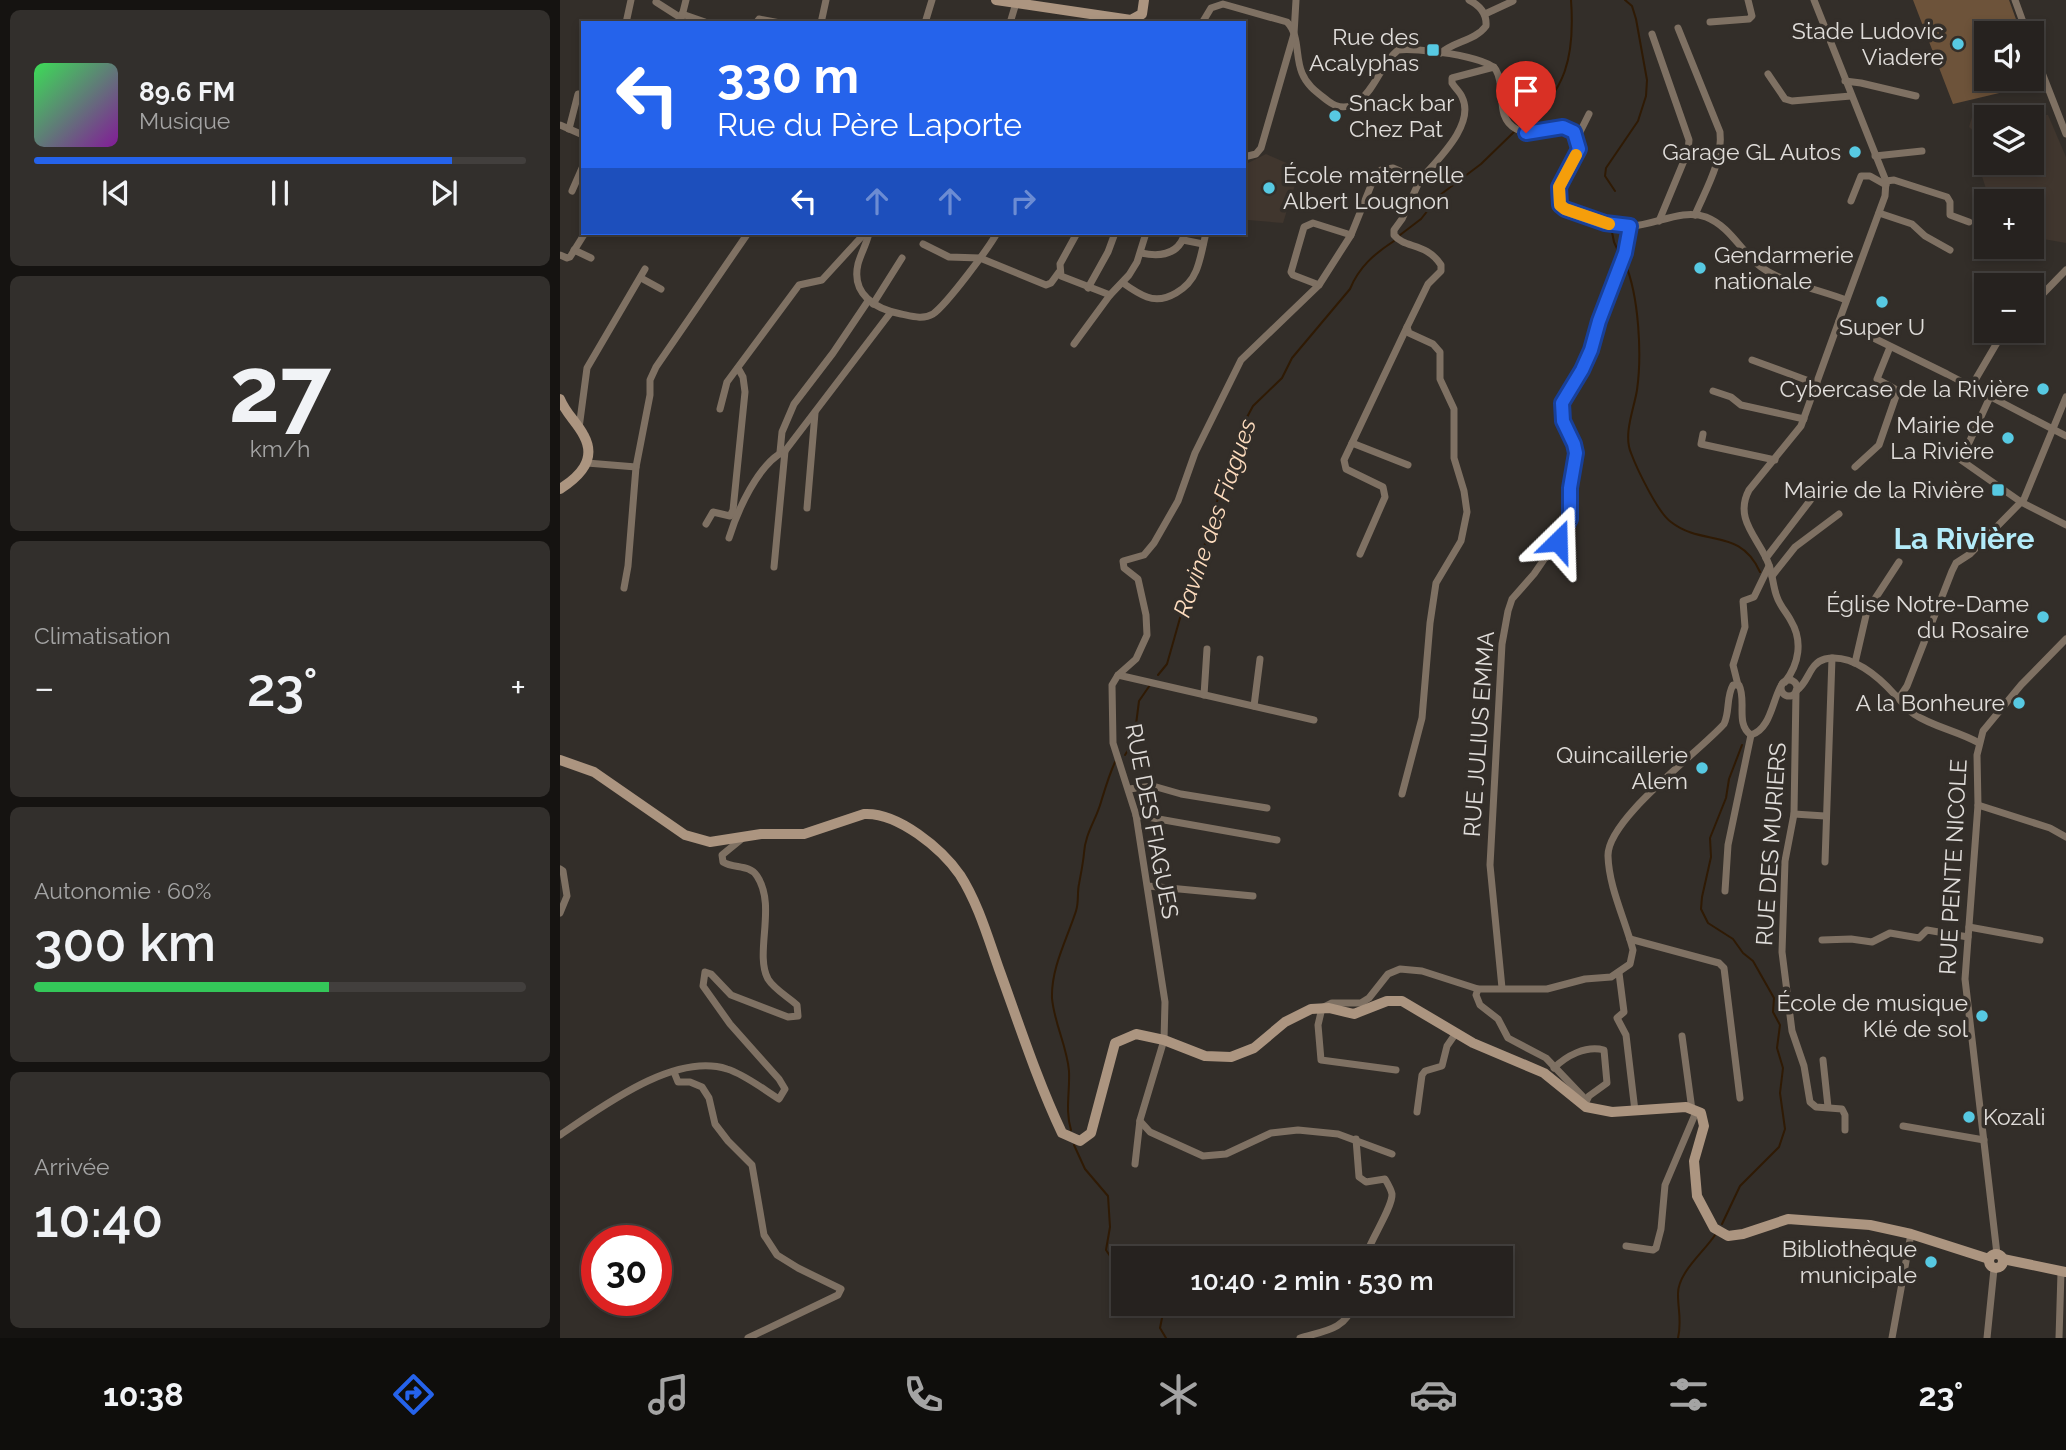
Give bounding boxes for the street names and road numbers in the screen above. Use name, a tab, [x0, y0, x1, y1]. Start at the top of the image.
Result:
street label: RUE JULIUS EMMA	[1458, 630, 1499, 838]
street label: RUE DES FIAGUES	[1120, 721, 1185, 921]
street label: RUE DES MURIERS	[1750, 741, 1791, 947]
street label: RUE PENTE NICOLE	[1933, 758, 1972, 976]

